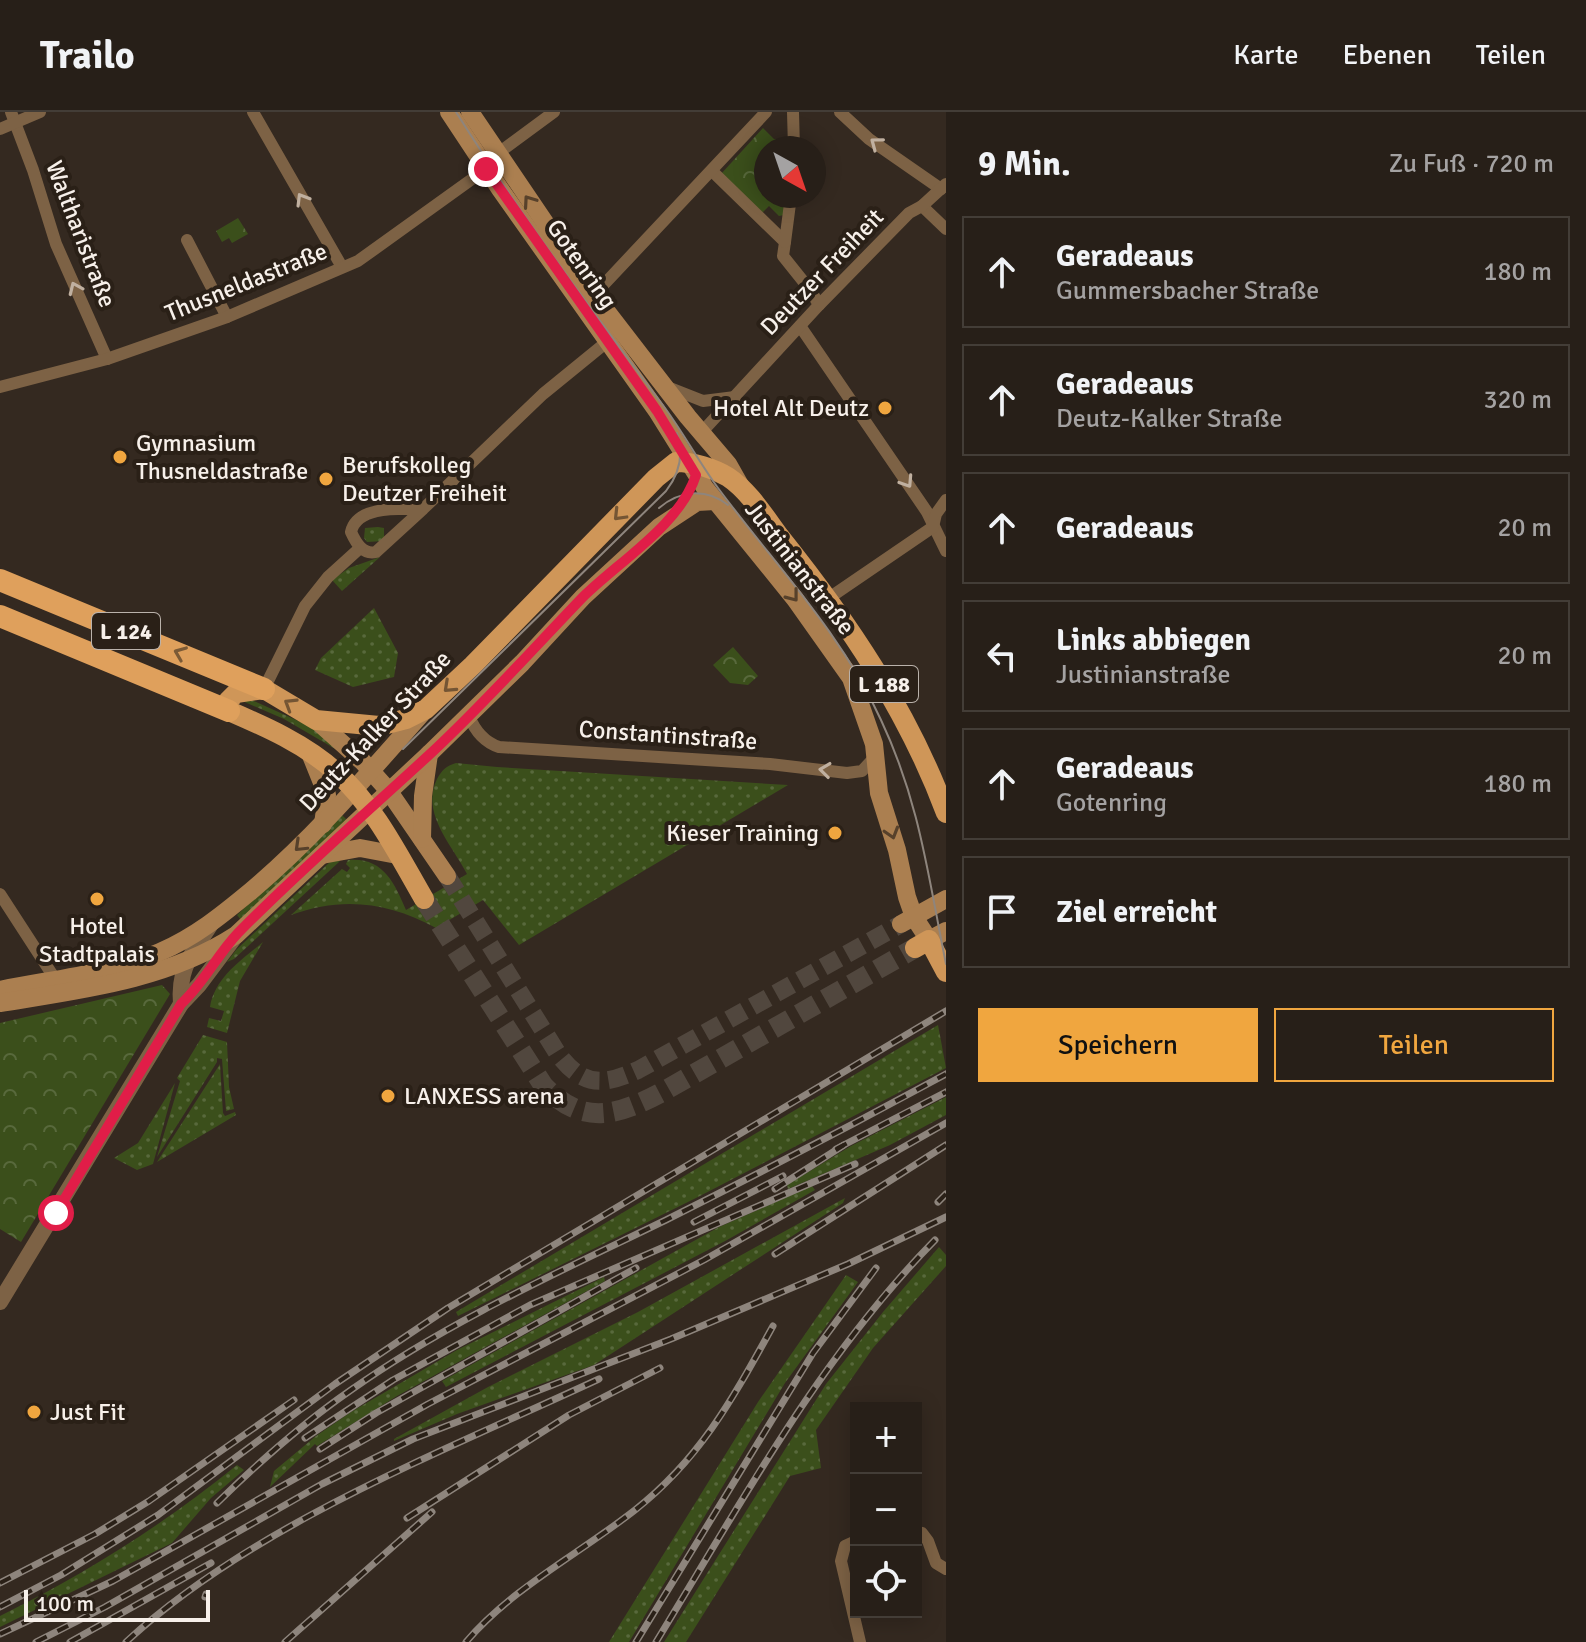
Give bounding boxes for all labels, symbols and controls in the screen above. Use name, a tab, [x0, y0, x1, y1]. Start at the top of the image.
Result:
text: Trailo	[40, 32, 135, 79]
text: Karte	[1233, 38, 1299, 72]
text: Ebenen	[1343, 38, 1432, 72]
text: Teilen	[1476, 38, 1546, 72]
north arrow	[754, 136, 826, 208]
one-way arrow	[871, 139, 885, 153]
text: 9 Min.	[978, 143, 1071, 185]
text: Zu Fuß · 720 m	[1389, 148, 1554, 180]
route end	[468, 151, 504, 187]
street label: Waltharistraße	[39, 156, 123, 312]
one-way arrow	[296, 193, 312, 208]
one-way arrow	[524, 195, 539, 209]
street label: Deutzer Freiheit	[754, 202, 890, 342]
street label: Gotenring	[540, 213, 624, 315]
street label: Thusneldastraße	[161, 236, 331, 328]
text: Geradeaus	[1056, 238, 1194, 275]
icon: ahead	[980, 250, 1024, 294]
text: 180 m	[1483, 256, 1552, 288]
text: Gummersbacher Straße	[1056, 275, 1319, 307]
one-way arrow	[69, 282, 85, 296]
text: Geradeaus	[1056, 366, 1194, 403]
icon: ahead	[980, 378, 1024, 422]
text: 320 m	[1483, 384, 1552, 416]
place label: Hotel Alt Deutz	[713, 393, 869, 423]
marker: Hotel Alt Deutz	[876, 399, 894, 417]
text: Deutz-Kalker Straße	[1056, 403, 1282, 435]
place label: Gymnasium Thusneldastraße	[136, 428, 308, 486]
marker: Gymnasium Thusneldastraße	[111, 448, 129, 466]
place label: Berufskolleg Deutzer Freiheit	[342, 450, 507, 508]
marker: Berufskolleg Deutzer Freiheit	[317, 470, 335, 488]
one-way arrow	[897, 473, 912, 488]
street label: Justinianstraße	[739, 495, 861, 641]
one-way arrow	[614, 506, 628, 521]
icon: ahead	[980, 506, 1024, 550]
text: Geradeaus	[1056, 510, 1194, 547]
text: 20 m	[1497, 512, 1552, 544]
one-way arrow	[783, 587, 797, 602]
road number: L 124	[92, 613, 160, 649]
text: Links abbiegen	[1056, 622, 1251, 659]
icon: left	[980, 634, 1024, 678]
text: 20 m	[1497, 640, 1552, 672]
street label: Deutz-Kalker Straße	[293, 644, 457, 818]
one-way arrow	[174, 647, 188, 663]
text: Justinianstraße	[1056, 659, 1231, 691]
road number: L 188	[850, 666, 918, 702]
one-way arrow	[444, 678, 458, 693]
one-way arrow	[285, 699, 299, 714]
street label: Constantinstraße	[578, 714, 758, 756]
text: Geradeaus	[1056, 750, 1194, 787]
one-way arrow	[818, 761, 831, 778]
icon: ahead	[980, 762, 1024, 806]
text: 180 m	[1483, 768, 1552, 800]
text: Gotenring	[1056, 787, 1167, 819]
place label: Kieser Training	[666, 818, 819, 848]
marker: Kieser Training	[826, 824, 844, 842]
one-way arrow	[883, 826, 899, 840]
one-way arrow	[295, 837, 309, 852]
marker: Hotel Stadtpalais	[88, 890, 106, 908]
icon: arrive	[980, 890, 1024, 934]
text: Ziel erreicht	[1056, 894, 1217, 931]
place label: Hotel Stadtpalais	[39, 911, 155, 969]
button: Speichern	[978, 1008, 1258, 1082]
button: Teilen	[1274, 1008, 1554, 1082]
place label: LANXESS arena	[404, 1081, 565, 1111]
marker: LANXESS arena	[379, 1087, 397, 1105]
route start	[38, 1195, 74, 1231]
place label: Just Fit	[50, 1397, 125, 1427]
map controls	[850, 1402, 922, 1618]
button: +	[850, 1402, 922, 1474]
marker: Just Fit	[25, 1403, 43, 1421]
button: −	[850, 1474, 922, 1546]
button: locate	[850, 1546, 922, 1618]
scale bar	[24, 1586, 210, 1622]
text: 100 m	[36, 1590, 94, 1617]

